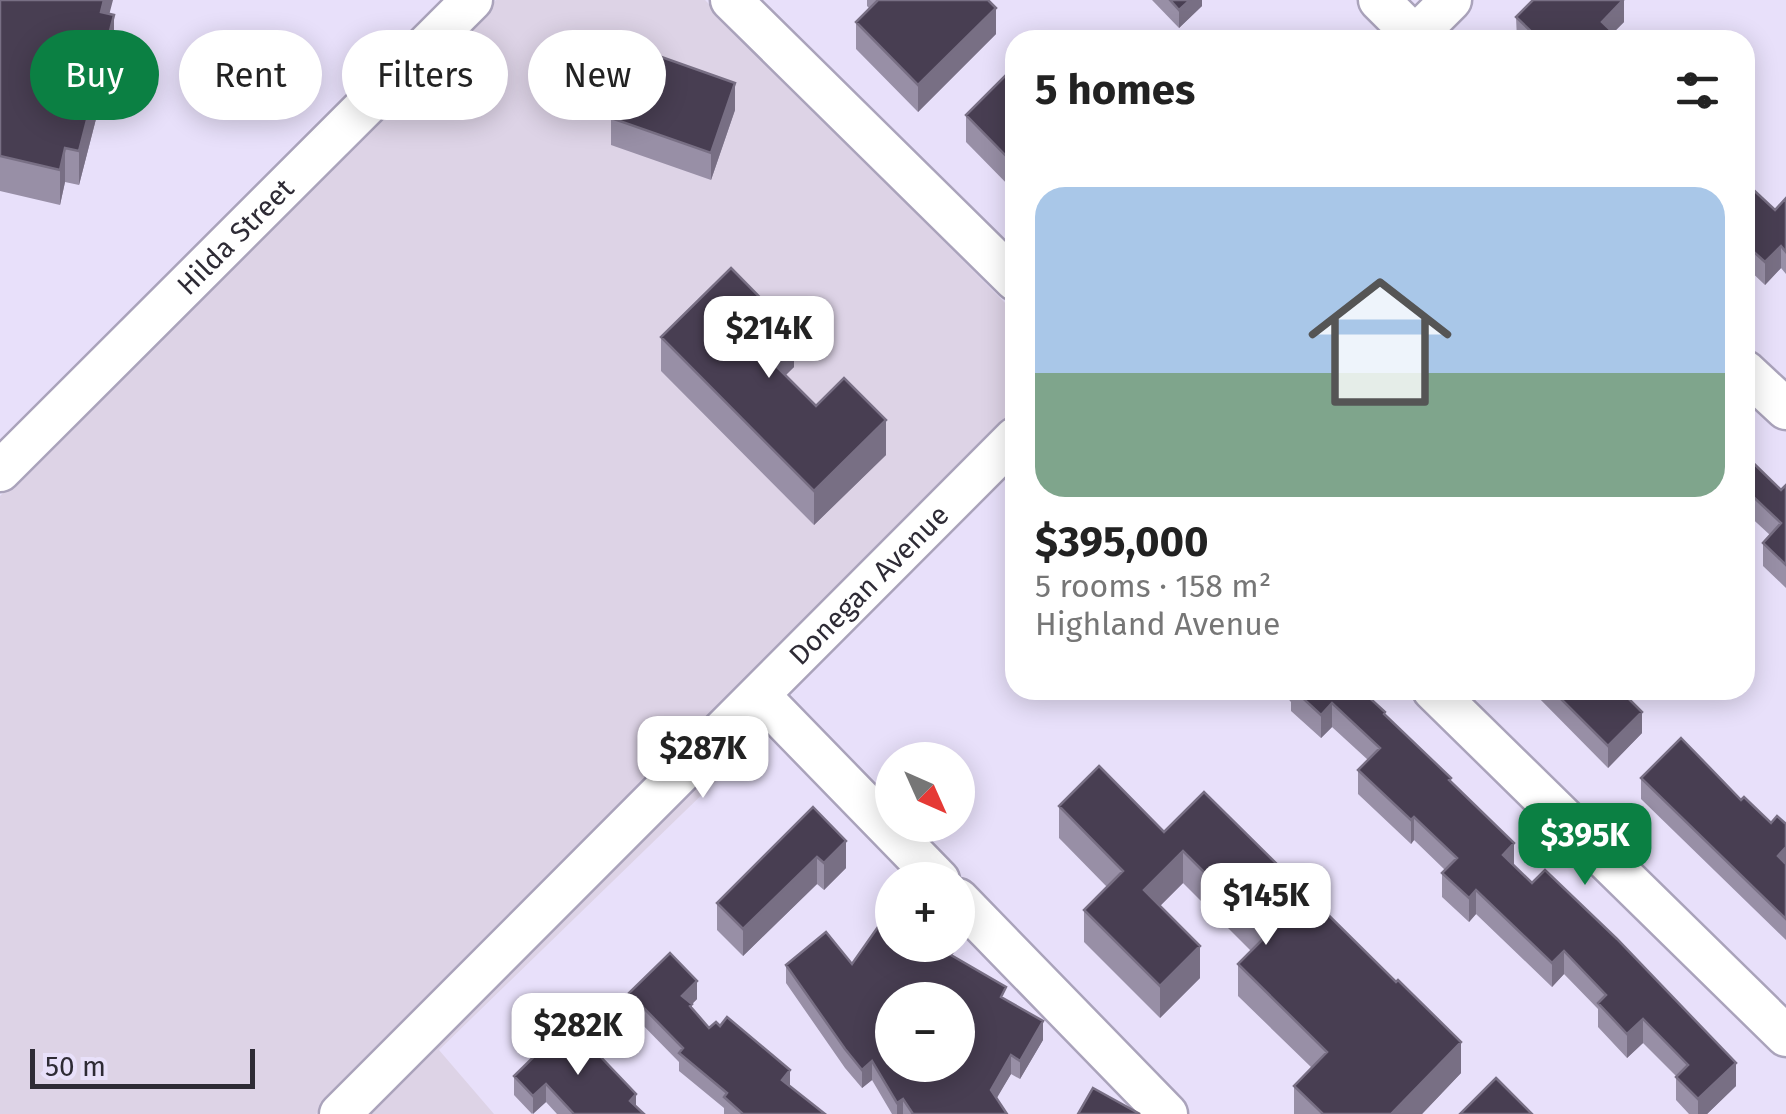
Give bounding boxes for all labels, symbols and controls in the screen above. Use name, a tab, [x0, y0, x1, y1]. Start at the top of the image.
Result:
chip: Buy	[30, 30, 159, 120]
chip: Rent	[179, 30, 322, 120]
chip: Filters	[342, 30, 508, 120]
chip: New	[528, 30, 666, 120]
icon: filters	[1670, 63, 1725, 118]
text: 5 homes	[1035, 65, 1195, 115]
street label: Hilda Street	[170, 171, 301, 301]
icon: home	[1290, 252, 1470, 432]
pin: $214K	[699, 296, 839, 381]
text: $214K	[726, 309, 812, 347]
street label: Donegan Avenue	[782, 498, 955, 671]
text: $395,000	[1035, 517, 1209, 567]
text: 5 rooms · 158 m²	[1035, 567, 1271, 605]
text: Highland Avenue	[1035, 605, 1280, 643]
pin: $287K	[633, 716, 773, 801]
text: $287K	[659, 729, 747, 767]
north arrow	[875, 742, 975, 842]
map controls	[875, 742, 975, 1082]
pin: $395K	[1515, 803, 1655, 888]
text: $395K	[1540, 816, 1630, 854]
button: +	[875, 862, 975, 962]
pin: $145K	[1196, 863, 1336, 948]
text: $145K	[1223, 876, 1309, 914]
button: −	[875, 982, 975, 1082]
pin: $282K	[508, 993, 648, 1078]
text: $282K	[534, 1006, 622, 1044]
scale bar	[30, 1044, 255, 1088]
text: 50 m	[45, 1050, 106, 1083]

